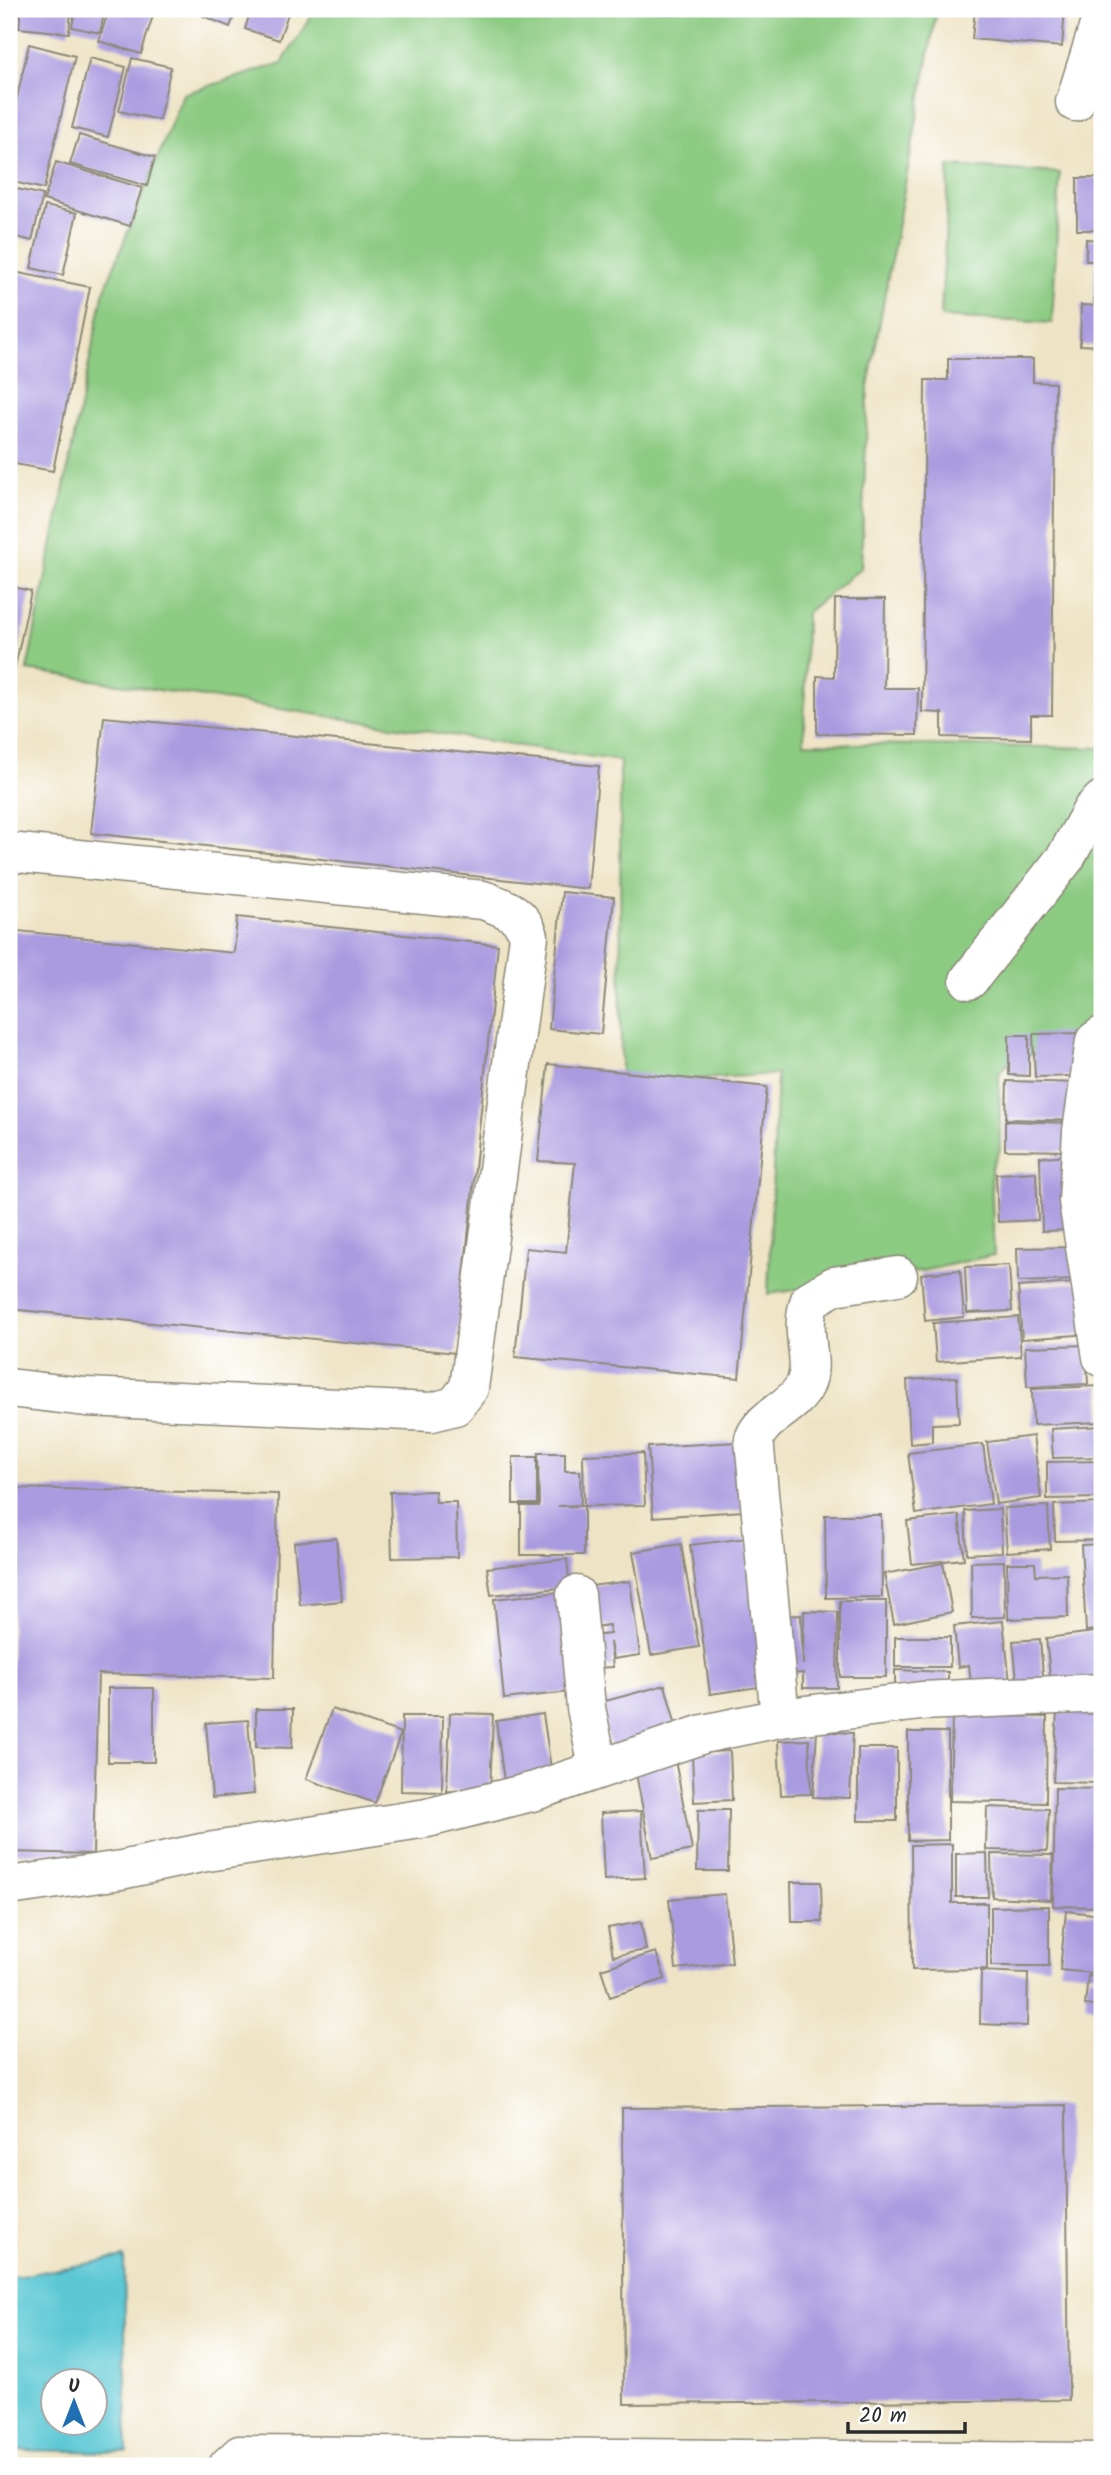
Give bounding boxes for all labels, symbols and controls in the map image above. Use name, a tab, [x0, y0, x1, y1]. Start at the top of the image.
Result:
north arrow	[38, 2366, 108, 2436]
text: U	[68, 2372, 80, 2402]
scale bar	[848, 2391, 966, 2435]
text: 20 m	[859, 2400, 907, 2433]

